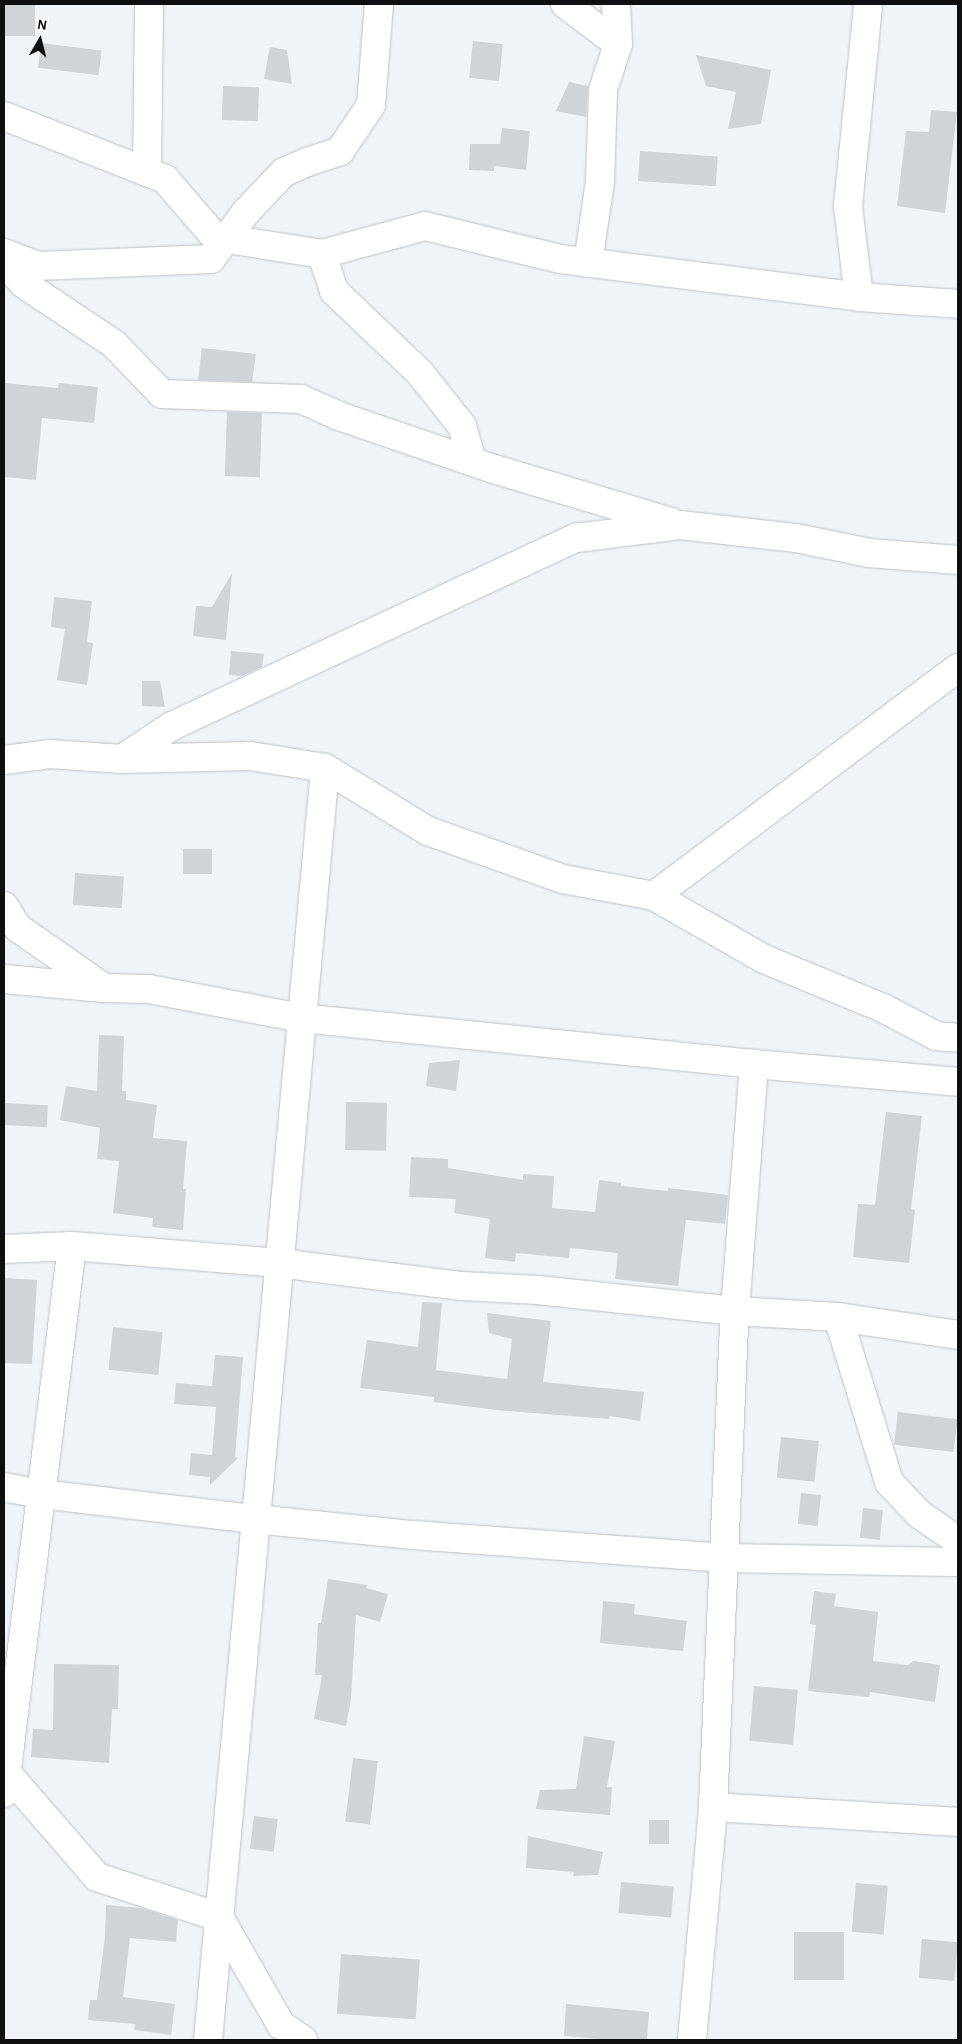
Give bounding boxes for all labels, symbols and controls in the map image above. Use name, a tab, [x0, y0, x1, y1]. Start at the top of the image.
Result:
north arrow	[15, 15, 65, 65]
text: N	[36, 18, 48, 33]

